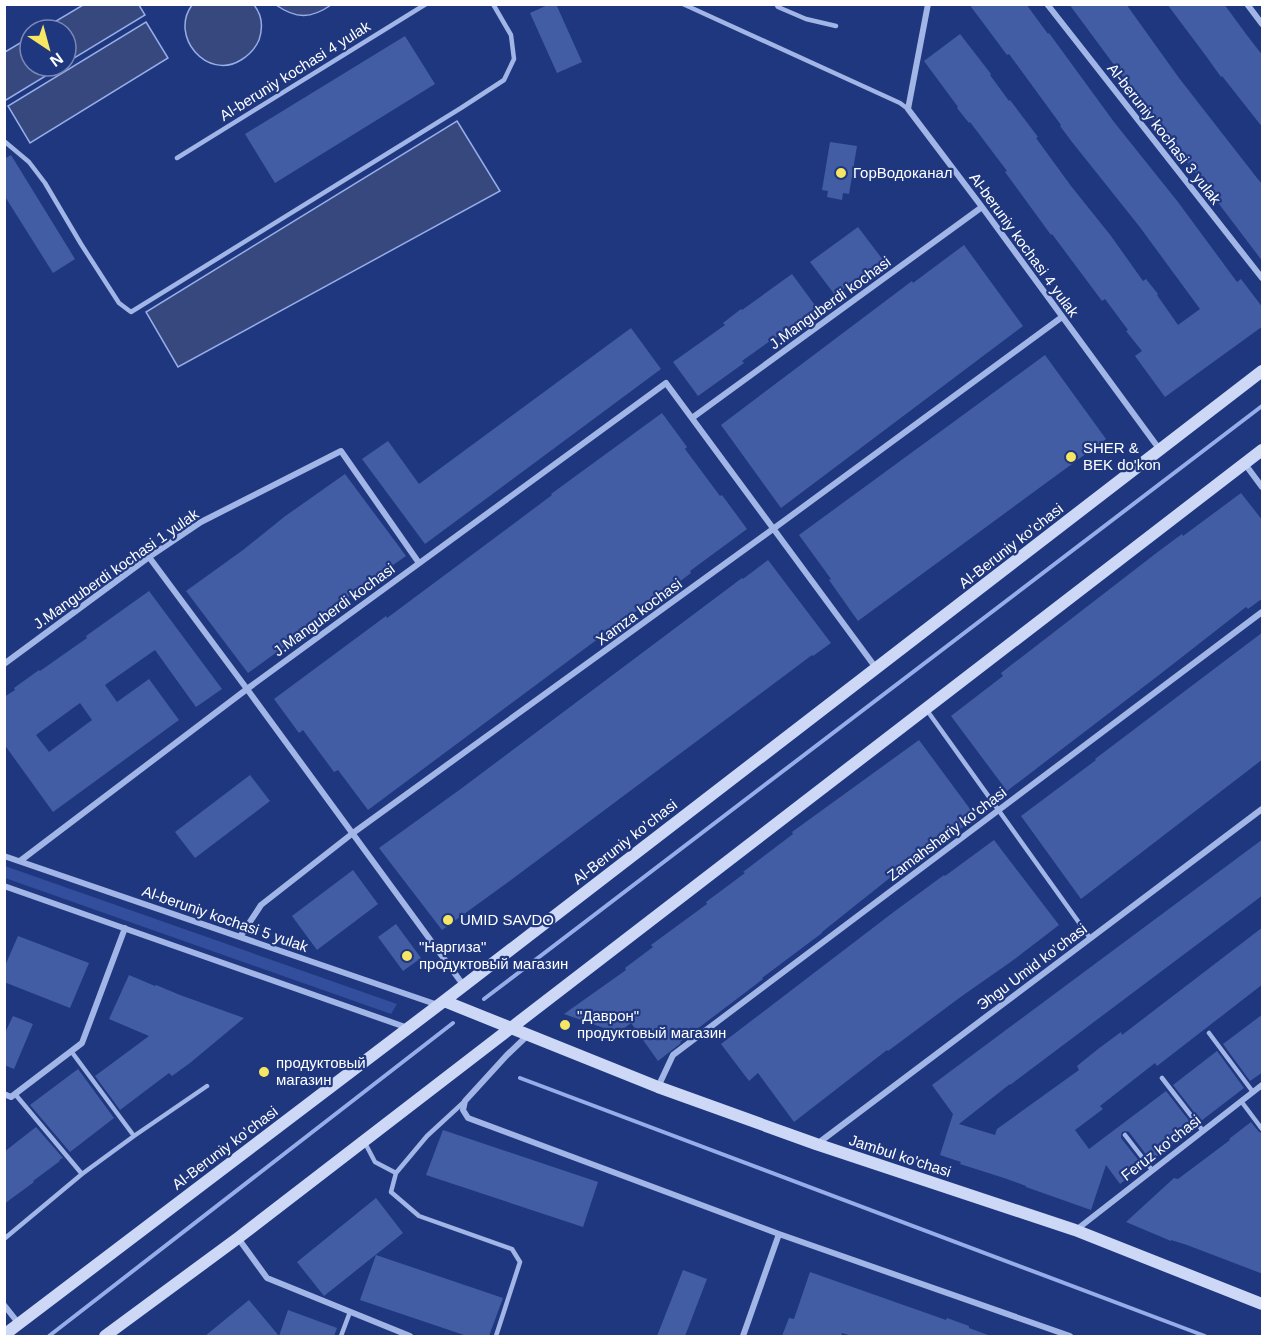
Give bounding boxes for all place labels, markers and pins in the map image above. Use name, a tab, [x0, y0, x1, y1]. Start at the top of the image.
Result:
place label: ГорВодоканал	[853, 164, 953, 181]
marker: ГорВодоканал	[834, 166, 848, 180]
place label: SHER & BEK do'kon	[1083, 439, 1161, 473]
marker: SHER & BEK do'kon	[1064, 450, 1078, 464]
place label: UMID SAVDO	[460, 911, 554, 928]
marker: UMID SAVDO	[441, 913, 455, 927]
place label: "Наргиза" продуктовый магазин	[419, 938, 568, 972]
marker: "Наргиза" продуктовый магазин	[400, 949, 414, 963]
place label: "Даврон" продуктовый магазин	[577, 1007, 726, 1041]
marker: "Даврон" продуктовый магазин	[558, 1018, 572, 1032]
place label: продуктовый магазин	[276, 1054, 366, 1088]
marker: продуктовый магазин	[257, 1065, 271, 1079]

